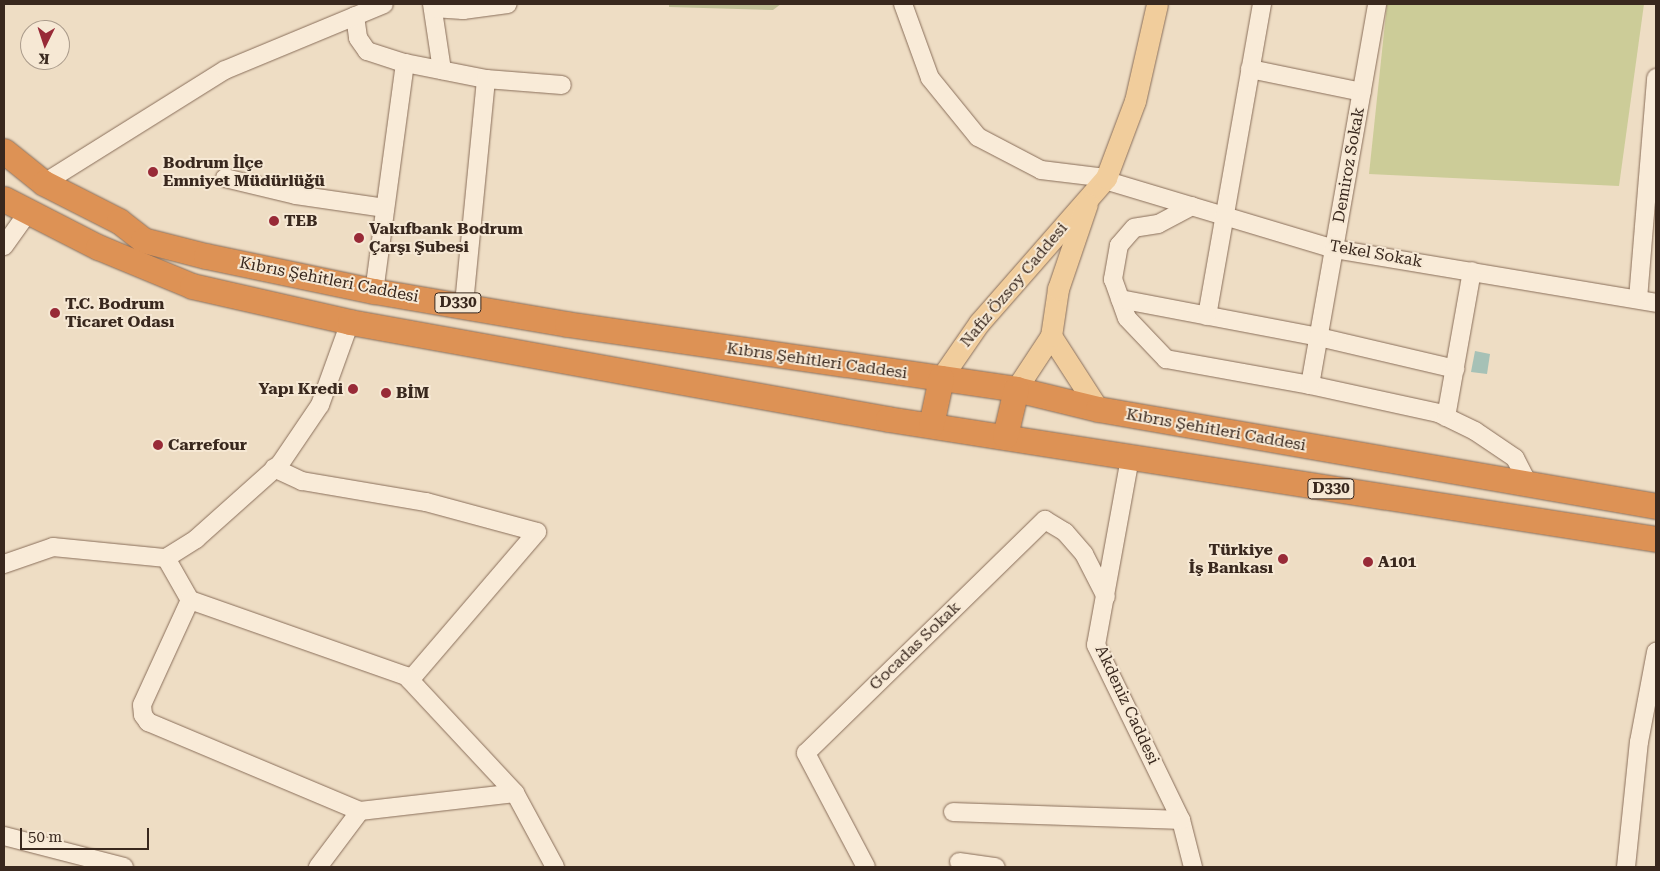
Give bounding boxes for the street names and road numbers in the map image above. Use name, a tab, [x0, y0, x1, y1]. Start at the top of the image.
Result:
street label: Demiroz Sokak	[1329, 106, 1369, 224]
street label: Nafiz Özsoy Caddesi	[956, 219, 1072, 351]
street label: Tekel Sokak	[1328, 236, 1424, 272]
street label: Kıbrıs Şehitleri Caddesi	[238, 253, 420, 307]
road number: D330	[434, 290, 482, 316]
street label: Kıbrıs Şehitleri Caddesi	[725, 339, 909, 383]
street label: Kıbrıs Şehitleri Caddesi	[1125, 405, 1307, 455]
road number: D330	[1307, 476, 1355, 502]
street label: Gocadas Sokak	[866, 598, 964, 694]
street label: Akdeniz Caddesi	[1091, 642, 1163, 768]

